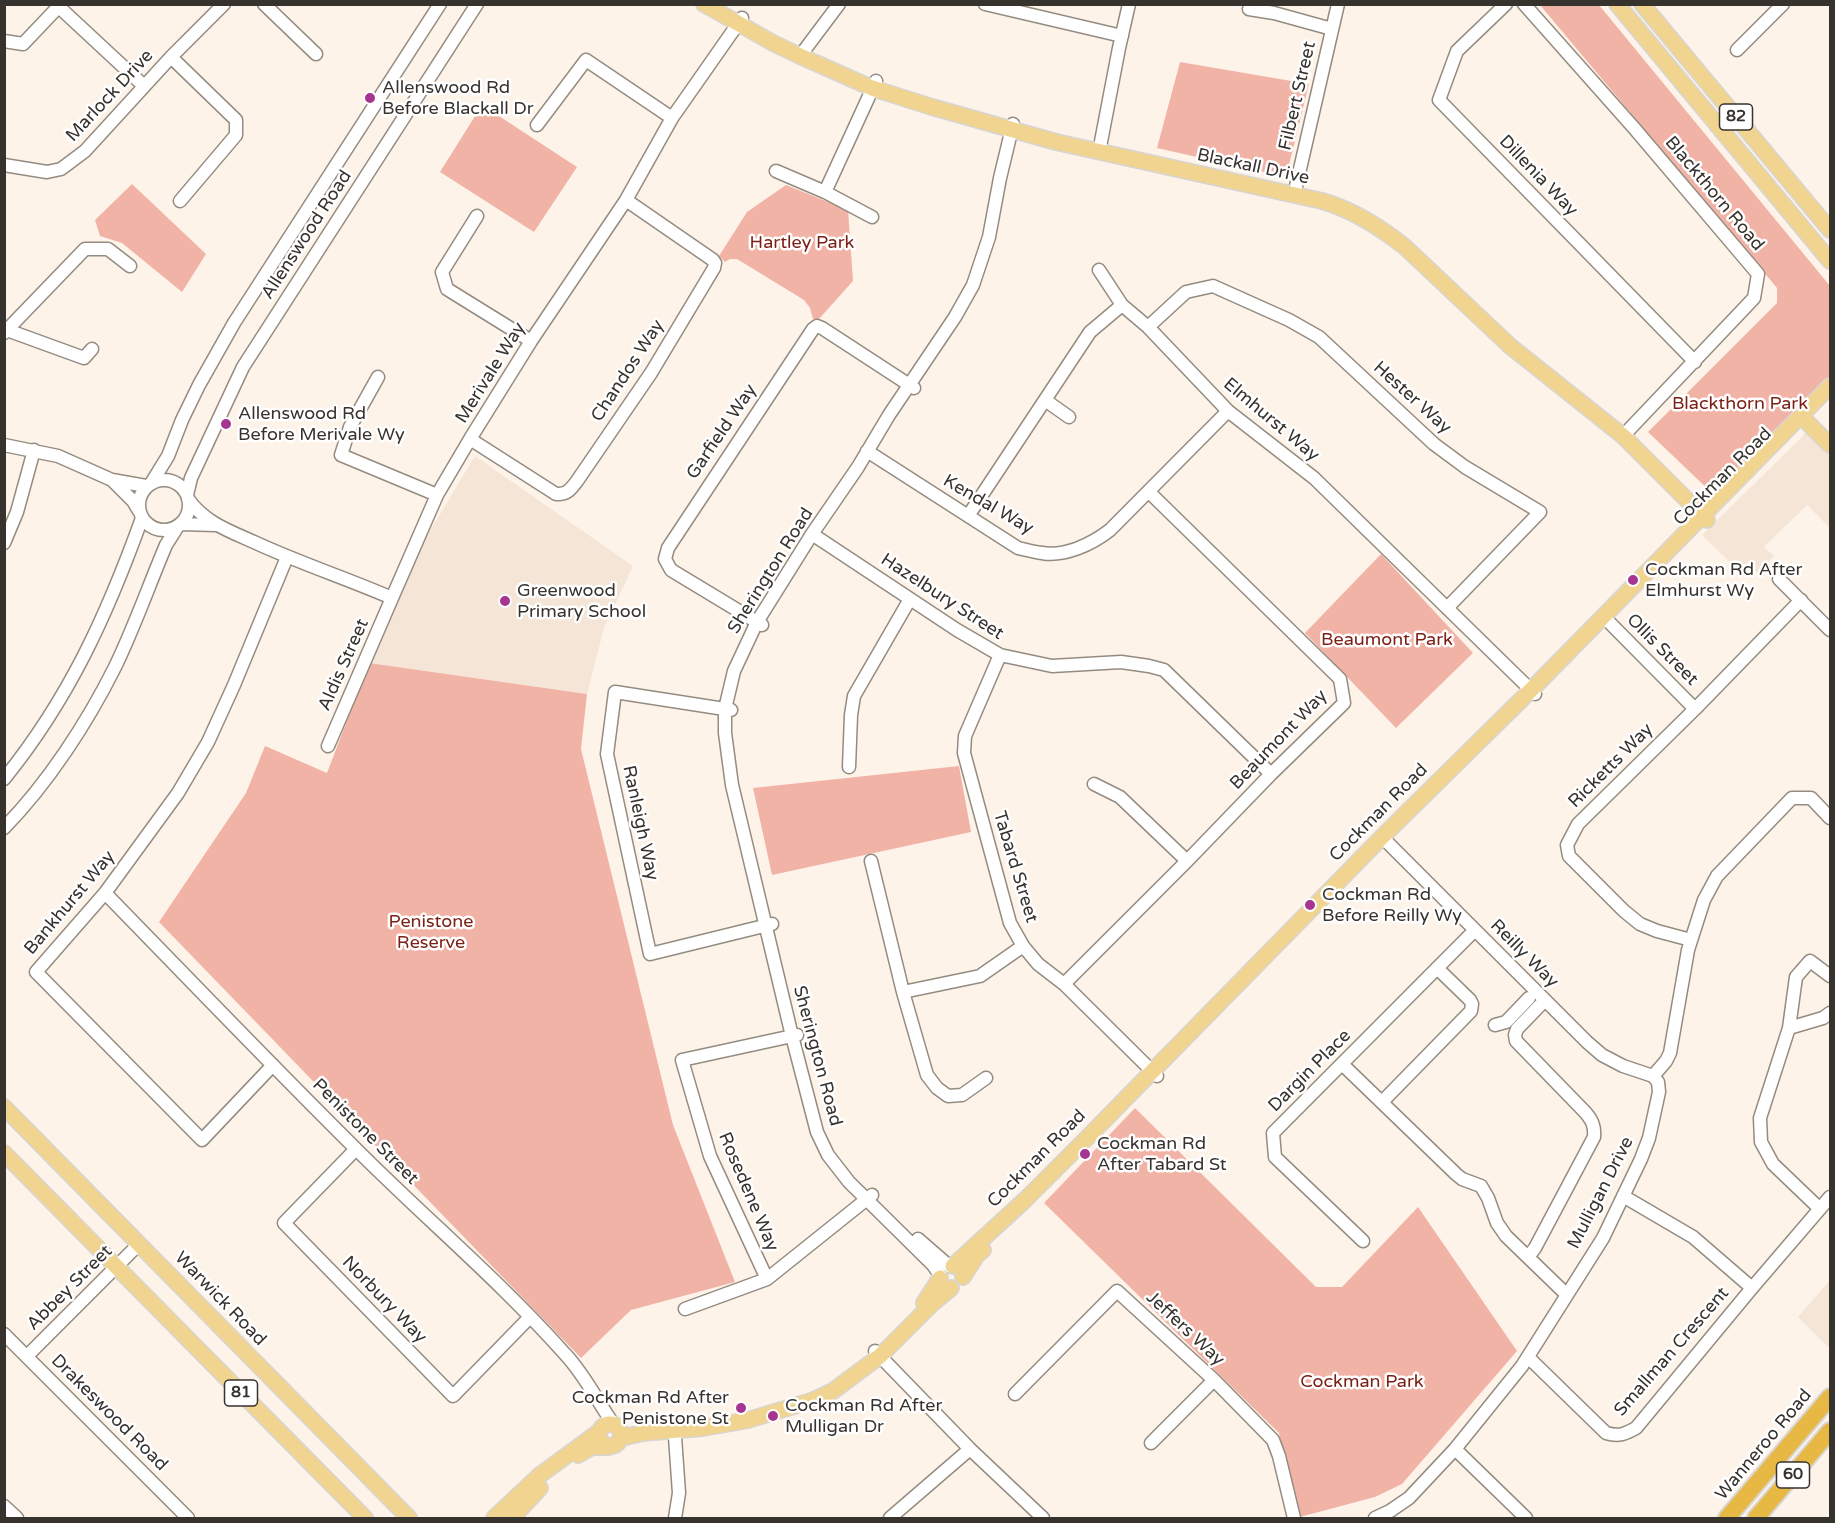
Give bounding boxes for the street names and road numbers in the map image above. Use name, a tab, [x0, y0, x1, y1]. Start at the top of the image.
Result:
street label: Filbert Street	[1275, 39, 1321, 153]
street label: Marlock Drive	[62, 45, 158, 147]
road number: 82	[1720, 104, 1752, 130]
street label: Dillenia Way	[1494, 131, 1582, 221]
street label: Blackthorn Road	[1660, 132, 1768, 256]
street label: Blackall Drive	[1195, 145, 1311, 189]
street label: Allenswood Road	[257, 167, 357, 303]
street label: Chandos Way	[587, 316, 669, 426]
street label: Merivale Way	[451, 319, 531, 427]
street label: Hester Way	[1368, 357, 1456, 439]
street label: Elmhurst Way	[1219, 374, 1323, 466]
street label: Garfield Way	[682, 380, 762, 484]
street label: Cockman Road	[1669, 423, 1777, 531]
street label: Kendal Way	[939, 470, 1037, 540]
street label: Sherington Road	[724, 504, 818, 638]
street label: Hazelbury Street	[876, 549, 1008, 645]
street label: Ollis Street	[1622, 610, 1702, 690]
street label: Aldis Street	[314, 616, 374, 714]
street label: Beaumont Way	[1226, 686, 1332, 794]
street label: Ricketts Way	[1564, 719, 1658, 813]
street label: Cockman Road	[1325, 759, 1433, 867]
street label: Ranleigh Way	[617, 763, 663, 883]
street label: Tabard Street	[988, 809, 1042, 925]
street label: Bankhurst Way	[20, 847, 120, 959]
street label: Reilly Way	[1485, 915, 1563, 993]
street label: Sherington Road	[788, 983, 846, 1129]
street label: Dargin Place	[1264, 1025, 1356, 1117]
street label: Penistone Street	[308, 1075, 422, 1189]
street label: Cockman Road	[983, 1105, 1091, 1213]
street label: Rosedene Way	[713, 1129, 783, 1255]
street label: Mulligan Drive	[1563, 1133, 1639, 1253]
street label: Abbey Street	[23, 1241, 117, 1335]
street label: Warwick Road	[170, 1247, 270, 1351]
street label: Norbury Way	[337, 1252, 431, 1348]
street label: Smallman Crescent	[1610, 1283, 1734, 1421]
street label: Jeffers Way	[1141, 1287, 1229, 1371]
street label: Drakeswood Road	[46, 1350, 172, 1476]
road number: 81	[224, 1380, 258, 1406]
street label: Wanneroo Road	[1711, 1385, 1817, 1505]
road number: 60	[1776, 1462, 1810, 1488]

